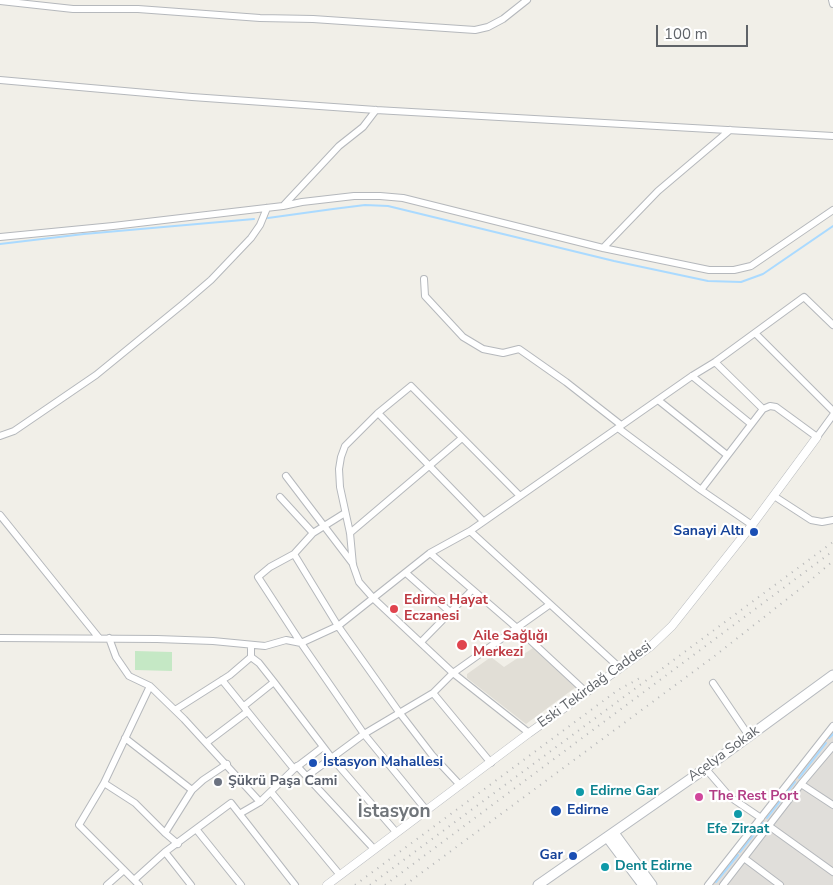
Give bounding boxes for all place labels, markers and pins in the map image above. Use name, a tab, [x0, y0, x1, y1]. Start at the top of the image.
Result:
place label: Sanayi Altı	[673, 524, 744, 540]
marker: Sanayi Altı	[748, 526, 760, 538]
place label: Edirne Hayat Eczanesi	[404, 593, 488, 626]
marker: Edirne Hayat Eczanesi	[388, 603, 400, 615]
place label: Aile Sağlığı Merkezi	[473, 629, 548, 662]
marker: Aile Sağlığı Merkezi	[455, 638, 469, 652]
place label: İstasyon Mahallesi	[323, 755, 443, 771]
marker: İstasyon Mahallesi	[307, 757, 319, 769]
place label: Şükrü Paşa Cami	[228, 774, 337, 790]
marker: Şükrü Paşa Cami	[212, 776, 224, 788]
place label: Edirne Gar	[590, 784, 659, 800]
marker: Edirne Gar	[574, 786, 586, 798]
place label: The Rest Port	[709, 789, 798, 805]
marker: The Rest Port	[693, 791, 705, 803]
place label: Edirne	[567, 803, 609, 819]
marker: Edirne	[549, 804, 563, 818]
marker: Efe Ziraat	[732, 808, 744, 820]
place label: Efe Ziraat	[707, 822, 769, 838]
place label: Gar	[540, 848, 563, 864]
marker: Gar	[567, 850, 579, 862]
place label: Dent Edirne	[615, 859, 692, 875]
marker: Dent Edirne	[599, 861, 611, 873]

